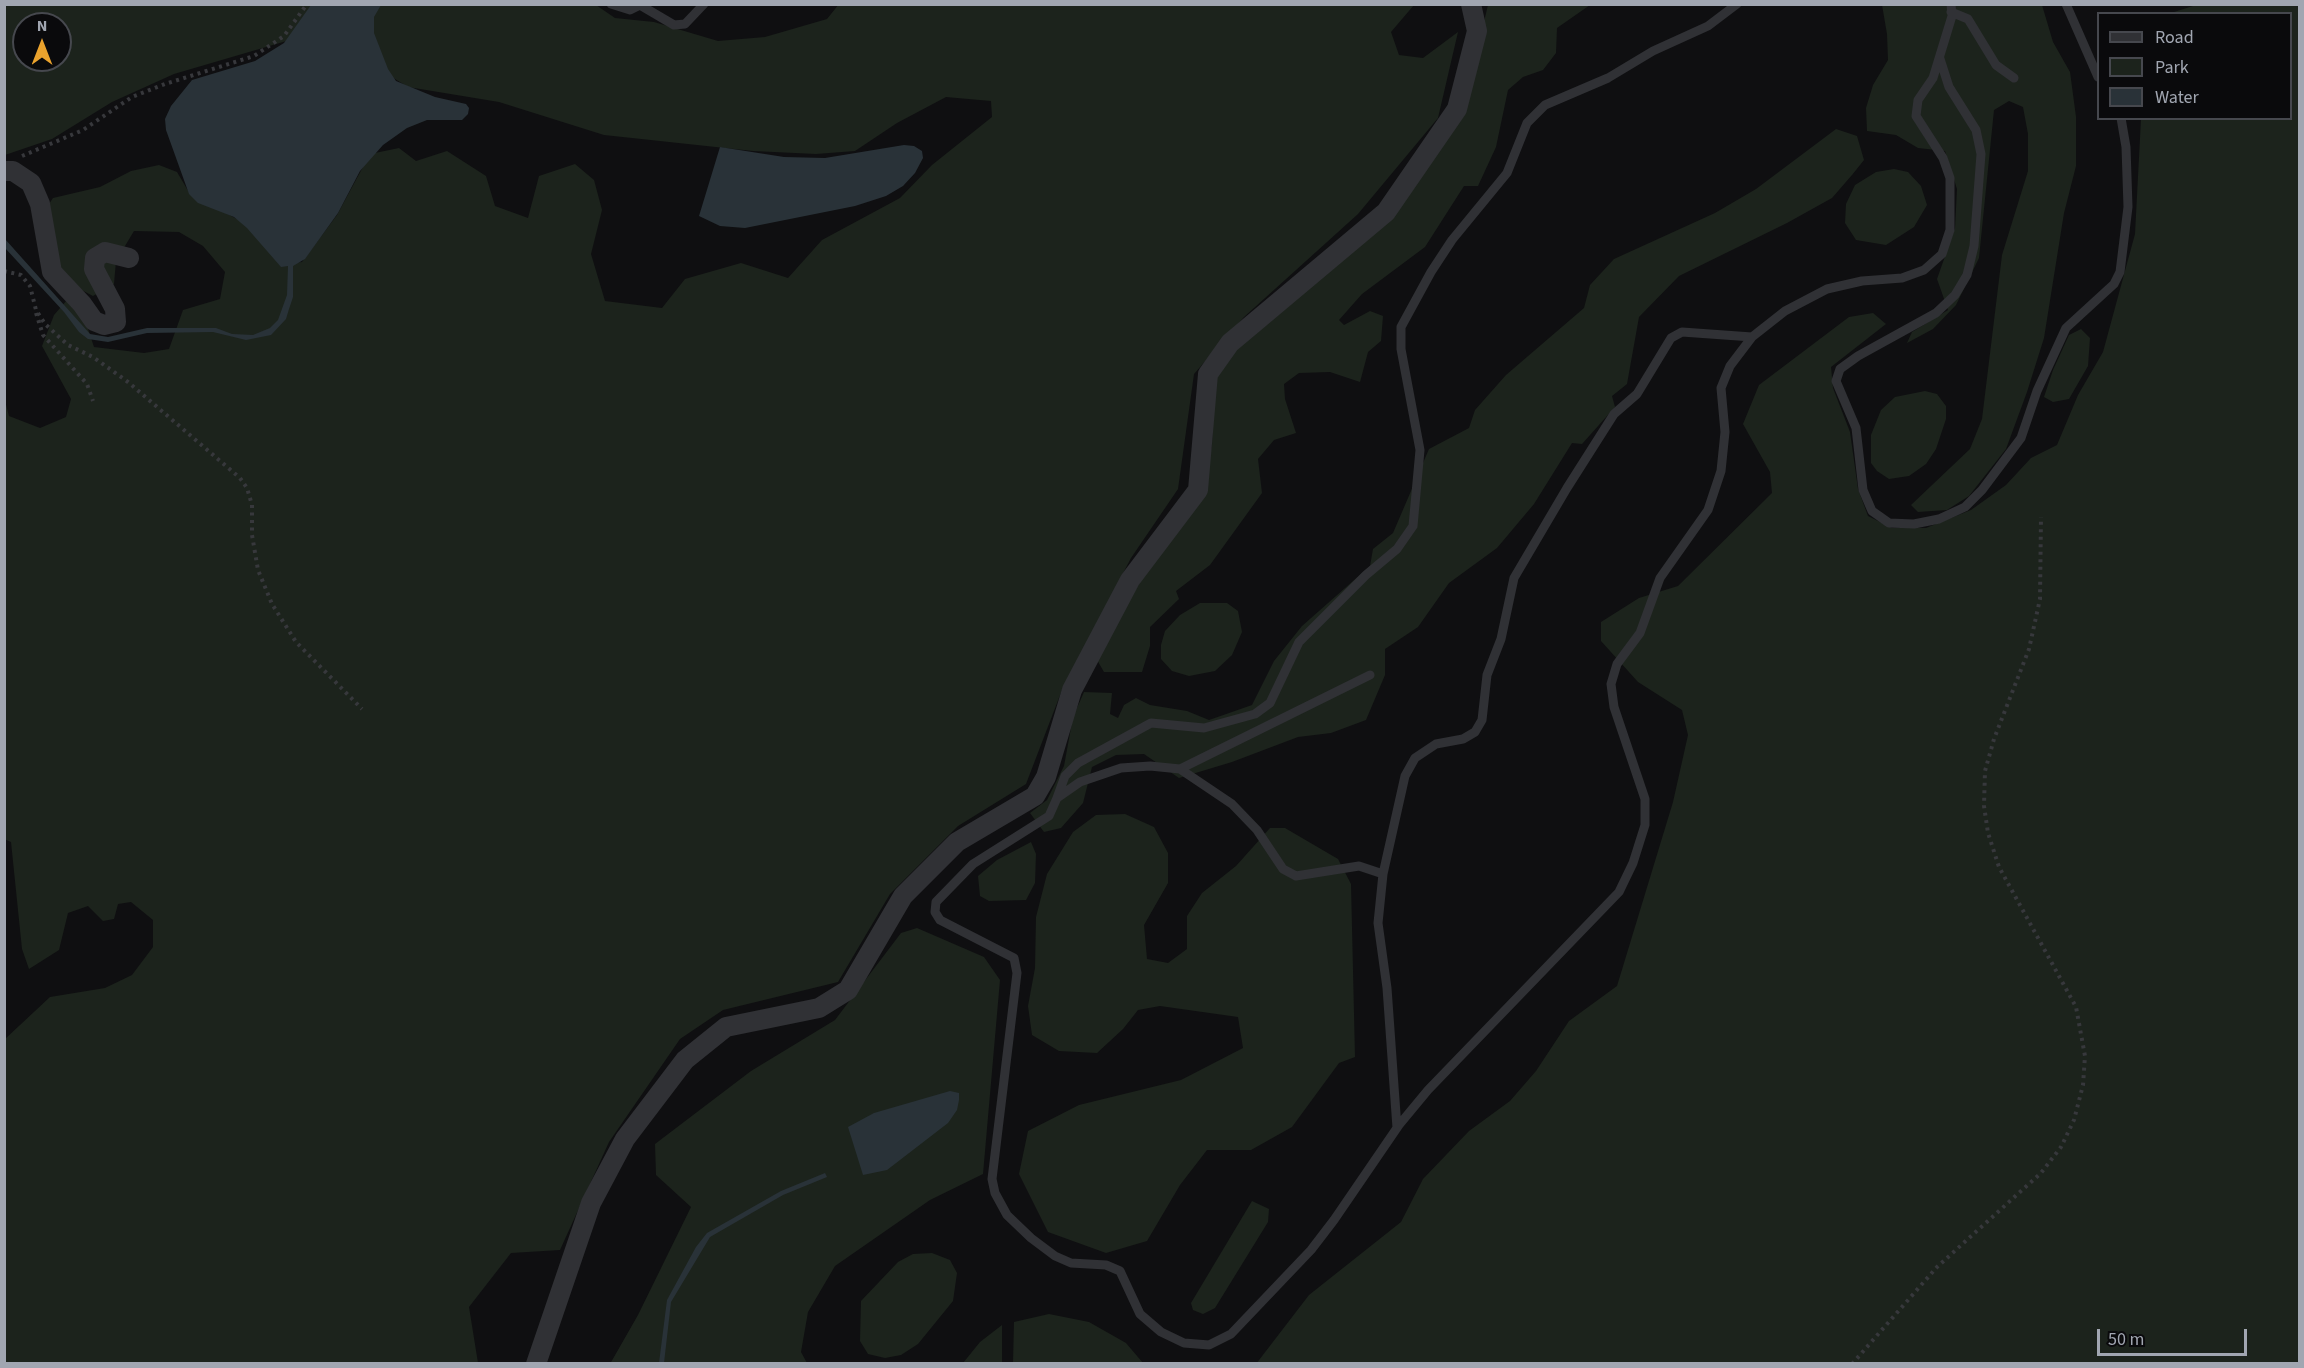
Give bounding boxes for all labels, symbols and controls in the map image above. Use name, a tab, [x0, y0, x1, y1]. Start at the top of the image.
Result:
north arrow	[12, 12, 72, 72]
legend	[2097, 12, 2292, 120]
text: N	[37, 15, 47, 37]
text: Road	[2155, 25, 2194, 50]
text: Park	[2155, 55, 2189, 80]
text: Water	[2155, 85, 2199, 110]
scale bar	[2100, 1317, 2250, 1355]
text: 50 m	[2108, 1327, 2144, 1352]

